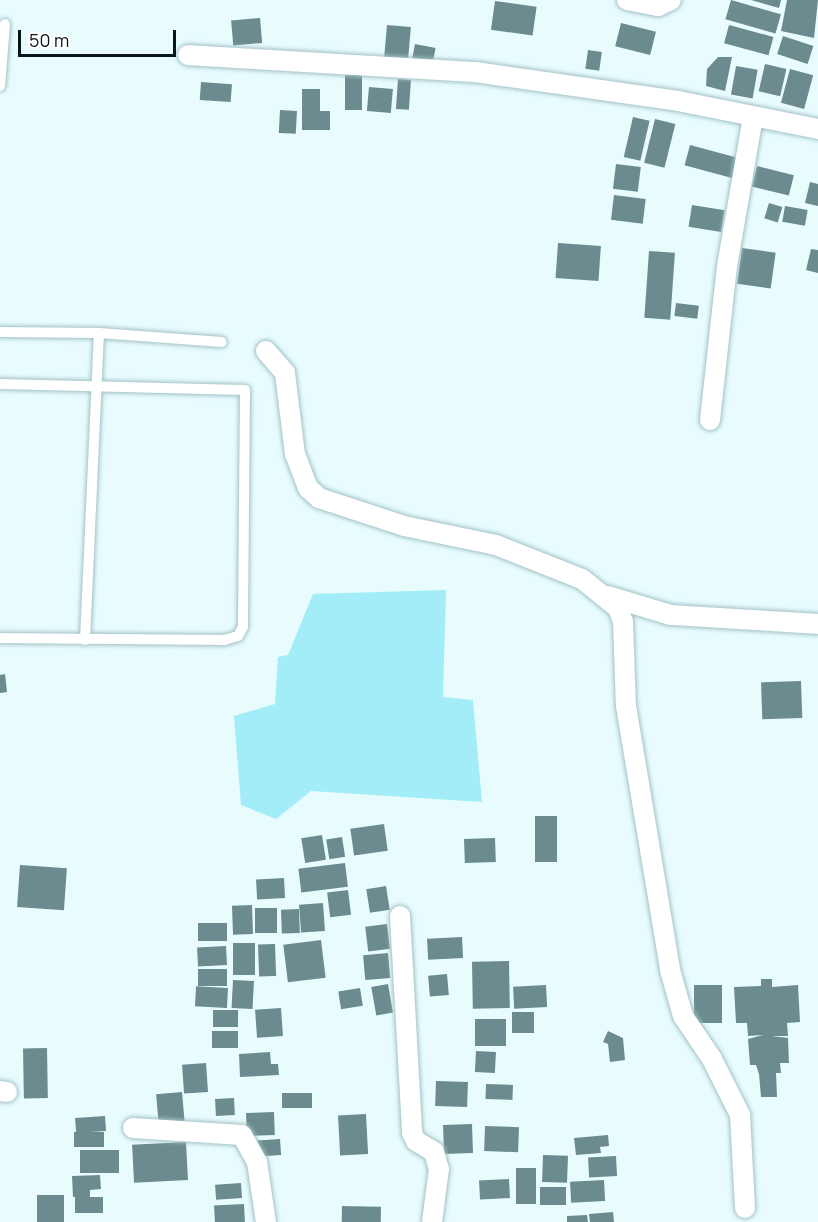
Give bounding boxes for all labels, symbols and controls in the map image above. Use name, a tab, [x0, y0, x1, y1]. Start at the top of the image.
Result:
scale bar	[21, 18, 178, 56]
text: 50 m	[29, 28, 69, 52]

